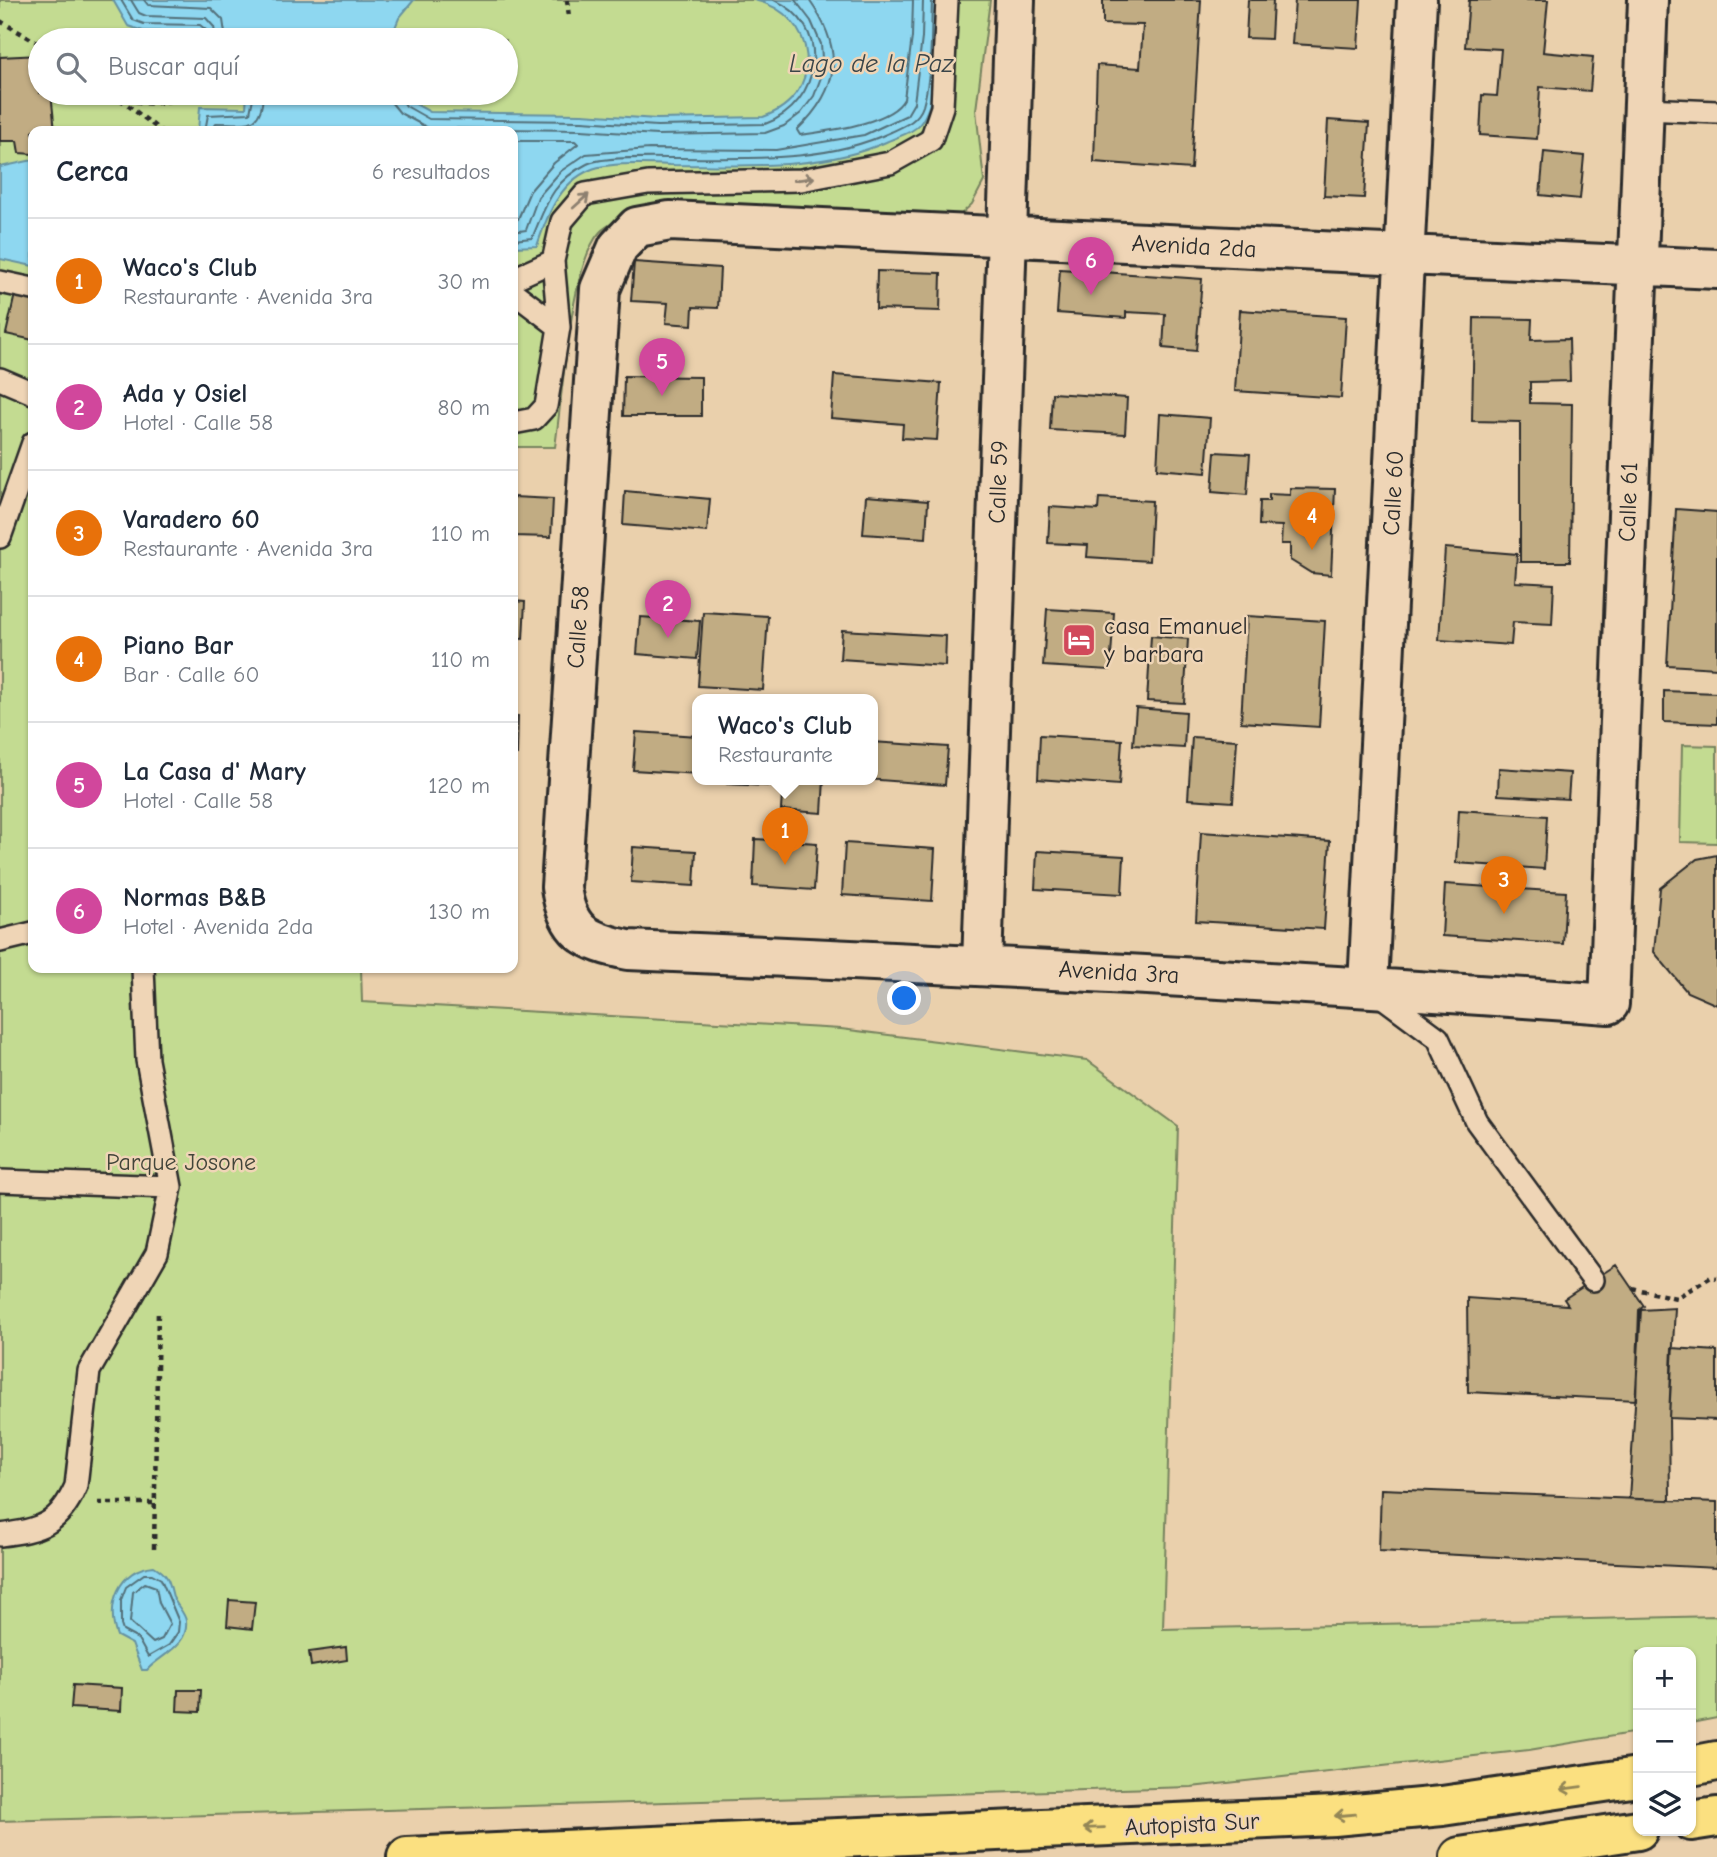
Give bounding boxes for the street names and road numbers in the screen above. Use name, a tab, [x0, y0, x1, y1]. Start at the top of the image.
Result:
street label: Avenida 2da	[1131, 229, 1257, 263]
street label: Calle 59	[983, 440, 1013, 524]
street label: Calle 60	[1377, 450, 1409, 536]
street label: Calle 61	[1613, 461, 1643, 543]
street label: Calle 58	[561, 585, 595, 669]
street label: Avenida 3ra	[1058, 955, 1180, 989]
street label: Autopista Sur	[1124, 1806, 1261, 1842]

